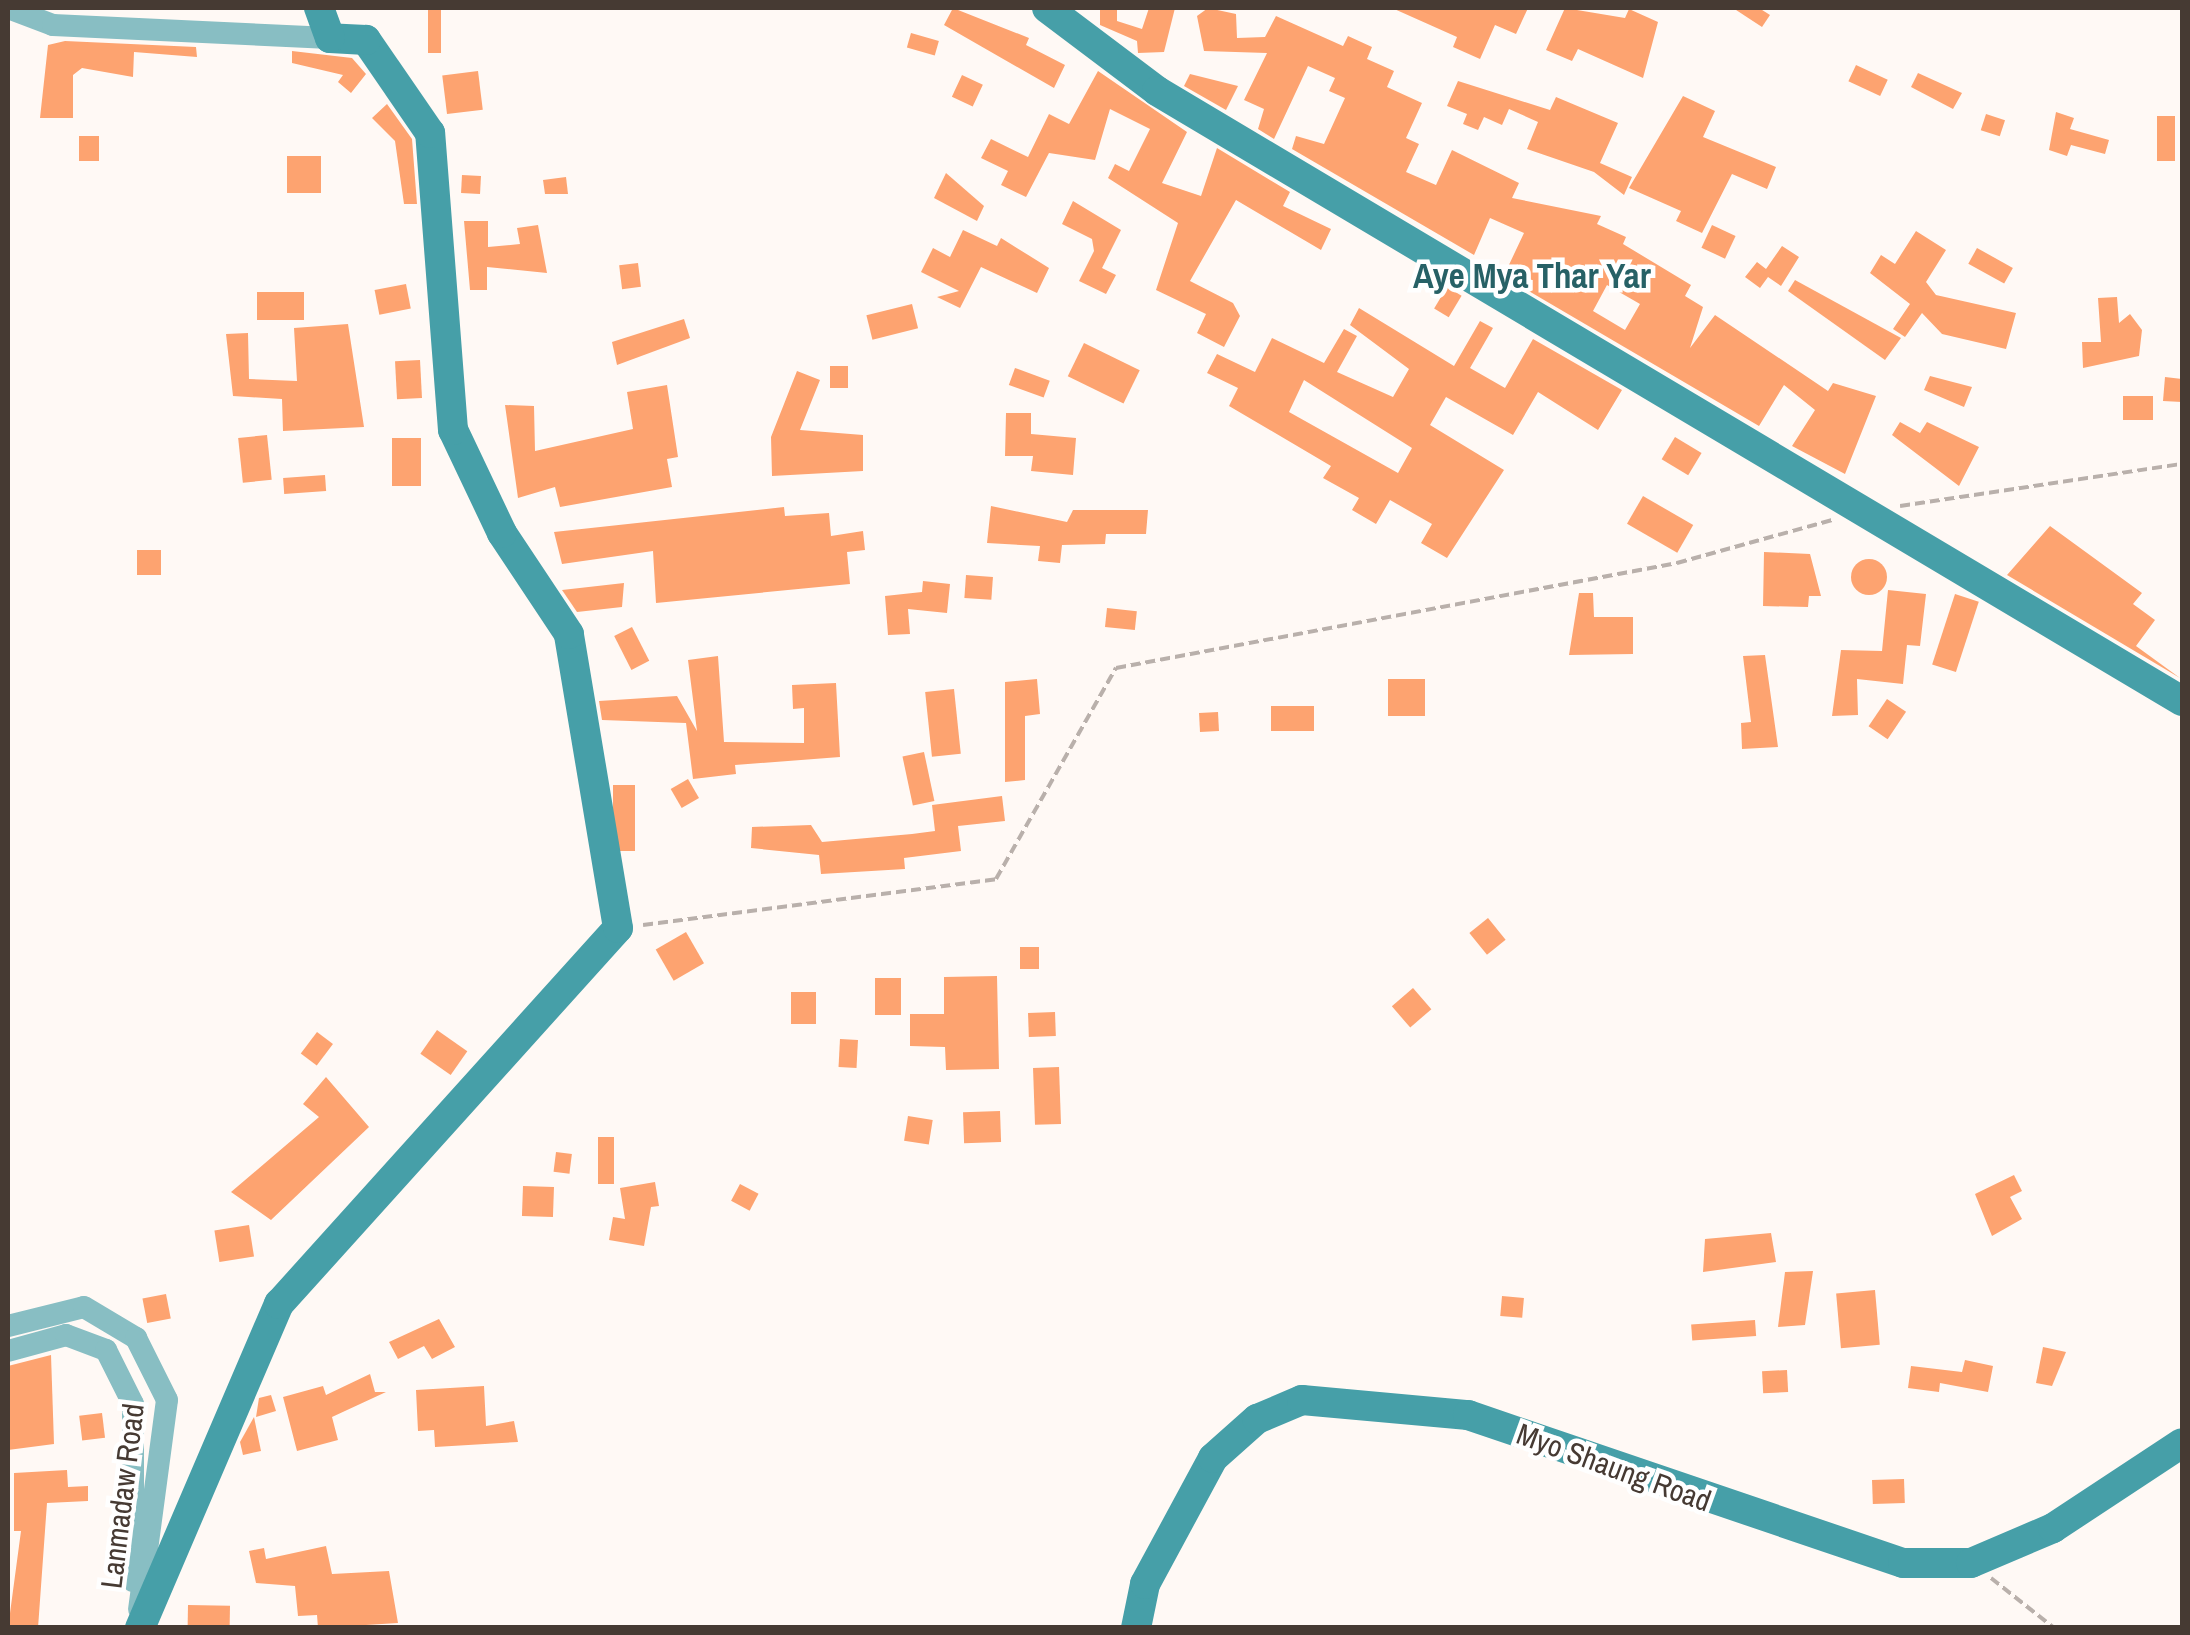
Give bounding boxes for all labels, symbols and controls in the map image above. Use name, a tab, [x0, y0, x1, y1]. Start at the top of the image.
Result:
district label: Aye Mya Thar Yar	[1413, 255, 1651, 297]
street label: Lanmadaw Road	[93, 1402, 151, 1590]
street label: Myo Shaung Road	[1512, 1415, 1716, 1519]

